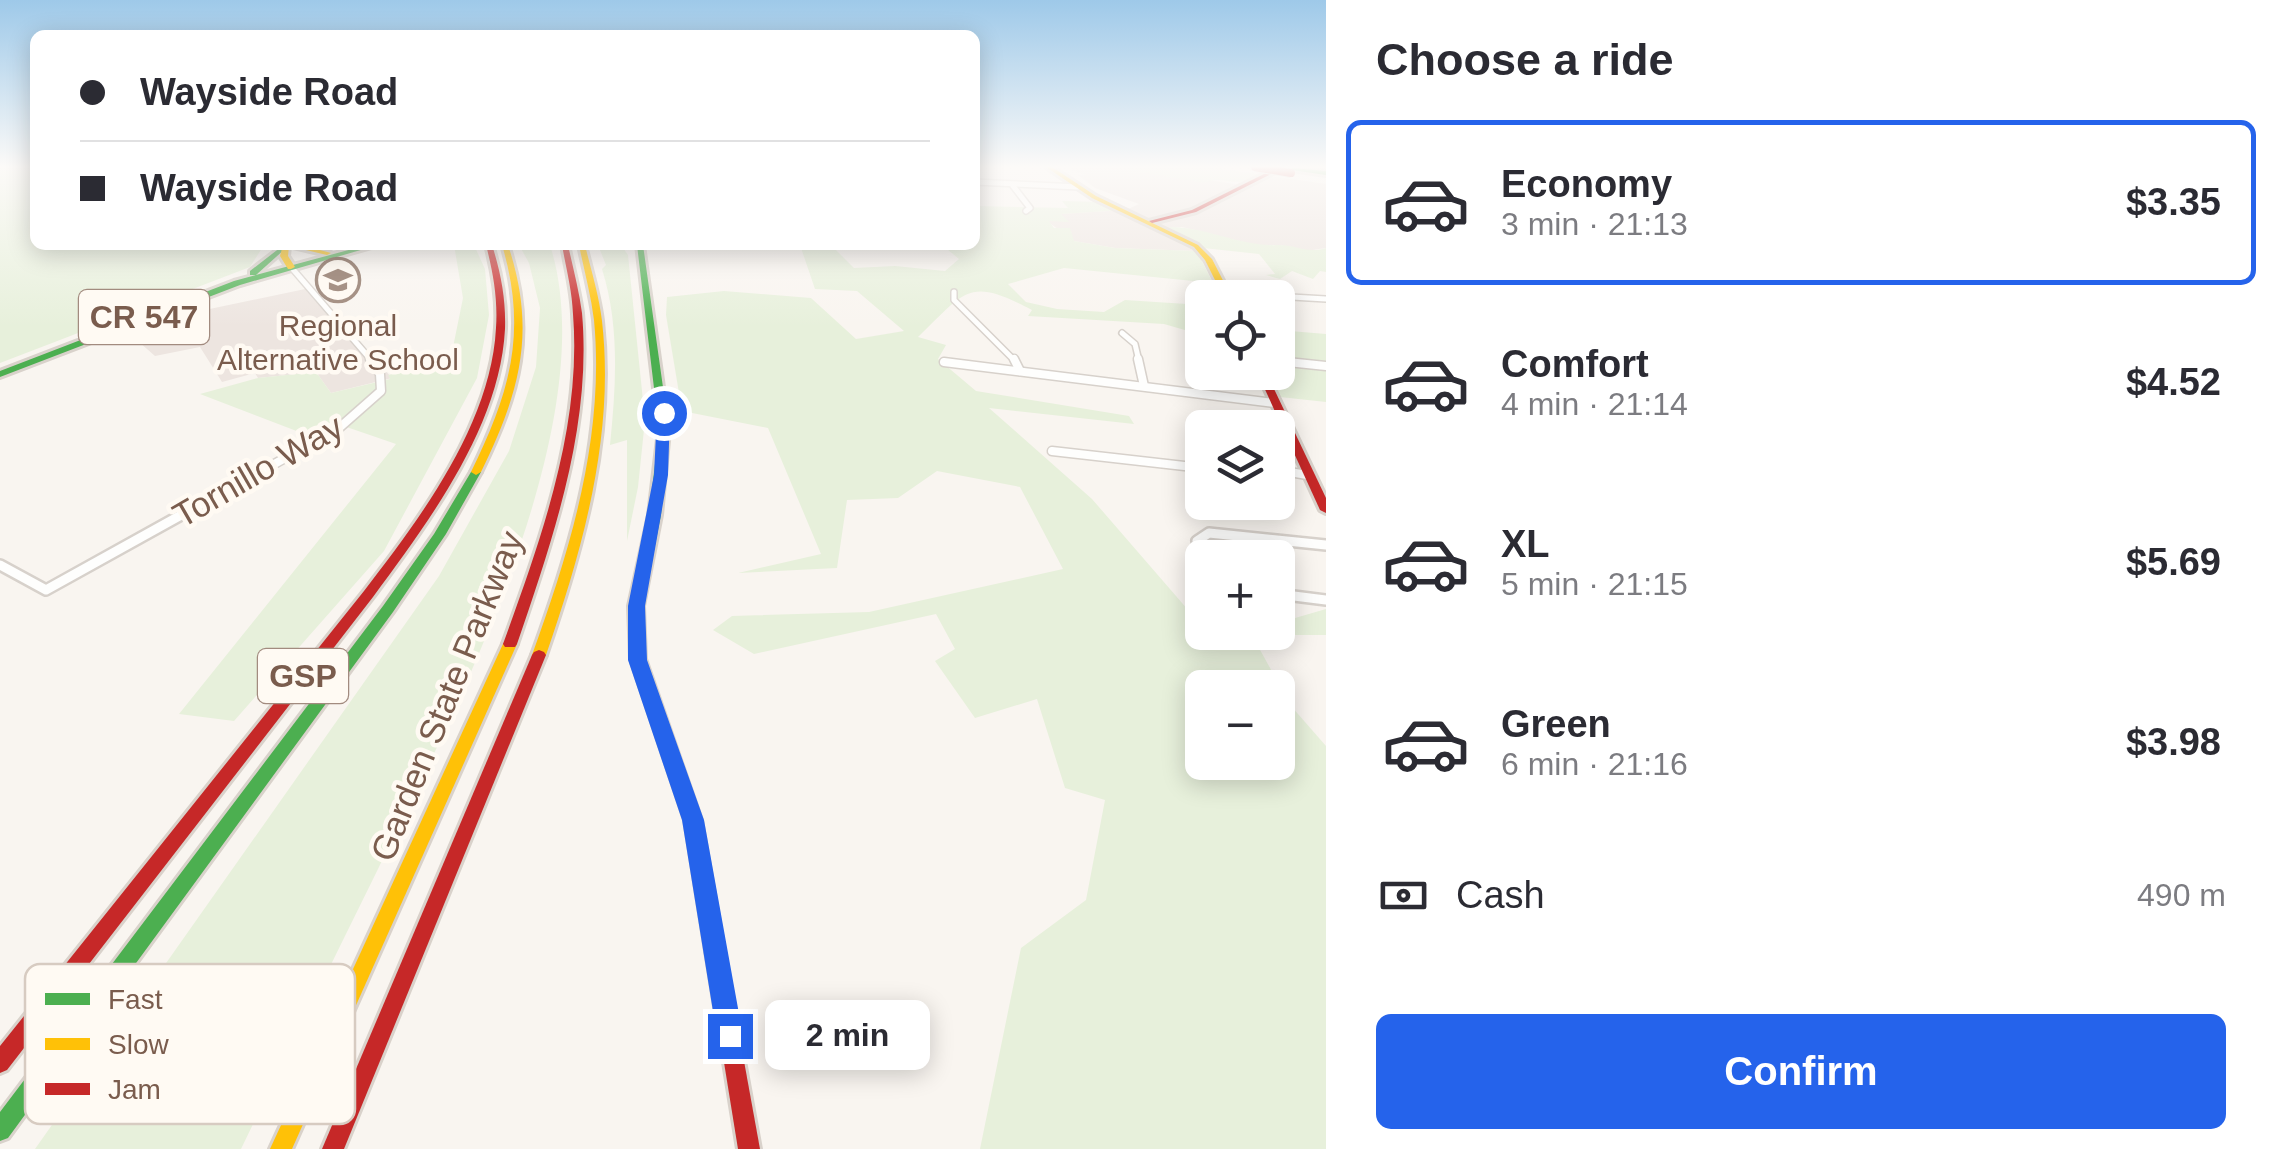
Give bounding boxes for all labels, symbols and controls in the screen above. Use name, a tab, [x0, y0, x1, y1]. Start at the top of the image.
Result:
text: Choose a ride	[1376, 34, 1674, 85]
text: Wayside Road	[140, 71, 398, 113]
icon: car	[1381, 158, 1471, 248]
text: Economy	[1501, 163, 1672, 205]
text: Wayside Road	[140, 167, 398, 209]
text: $3.35	[2126, 181, 2221, 223]
text: 3 min · 21:13	[1501, 206, 1688, 242]
school or university icon: Regional Alternative School	[315, 257, 361, 303]
map controls	[1185, 280, 1295, 780]
button: locate	[1185, 280, 1295, 390]
road number: CR 547	[79, 290, 209, 344]
place label: Regional Alternative School	[217, 309, 459, 376]
icon: car	[1381, 338, 1471, 428]
text: Comfort	[1501, 343, 1649, 385]
text: $4.52	[2126, 361, 2221, 403]
text: 4 min · 21:14	[1501, 386, 1688, 422]
route start	[642, 391, 687, 436]
street label: Tornillo Way	[166, 406, 350, 535]
button: layers	[1185, 410, 1295, 520]
icon: car	[1381, 518, 1471, 608]
text: XL	[1501, 523, 1550, 565]
street label: Garden State Parkway	[363, 525, 531, 866]
button: +	[1185, 540, 1295, 650]
text: $5.69	[2126, 541, 2221, 583]
text: 5 min · 21:15	[1501, 566, 1688, 602]
road number: GSP	[258, 649, 348, 703]
button: −	[1185, 670, 1295, 780]
icon: car	[1381, 698, 1471, 788]
text: Green	[1501, 703, 1611, 745]
text: $3.98	[2126, 721, 2221, 763]
text: 6 min · 21:16	[1501, 746, 1688, 782]
icon: cash	[1376, 868, 1431, 923]
text: Cash	[1456, 874, 1545, 916]
text: 490 m	[2137, 877, 2226, 913]
legend	[25, 964, 355, 1124]
text: Fast	[108, 984, 163, 1015]
callout: 2 min	[765, 1001, 930, 1071]
route end	[708, 1014, 753, 1059]
button: Confirm	[1376, 1014, 2226, 1129]
text: 2 min	[806, 1017, 889, 1053]
text: Slow	[108, 1029, 169, 1060]
text: Jam	[108, 1074, 161, 1105]

